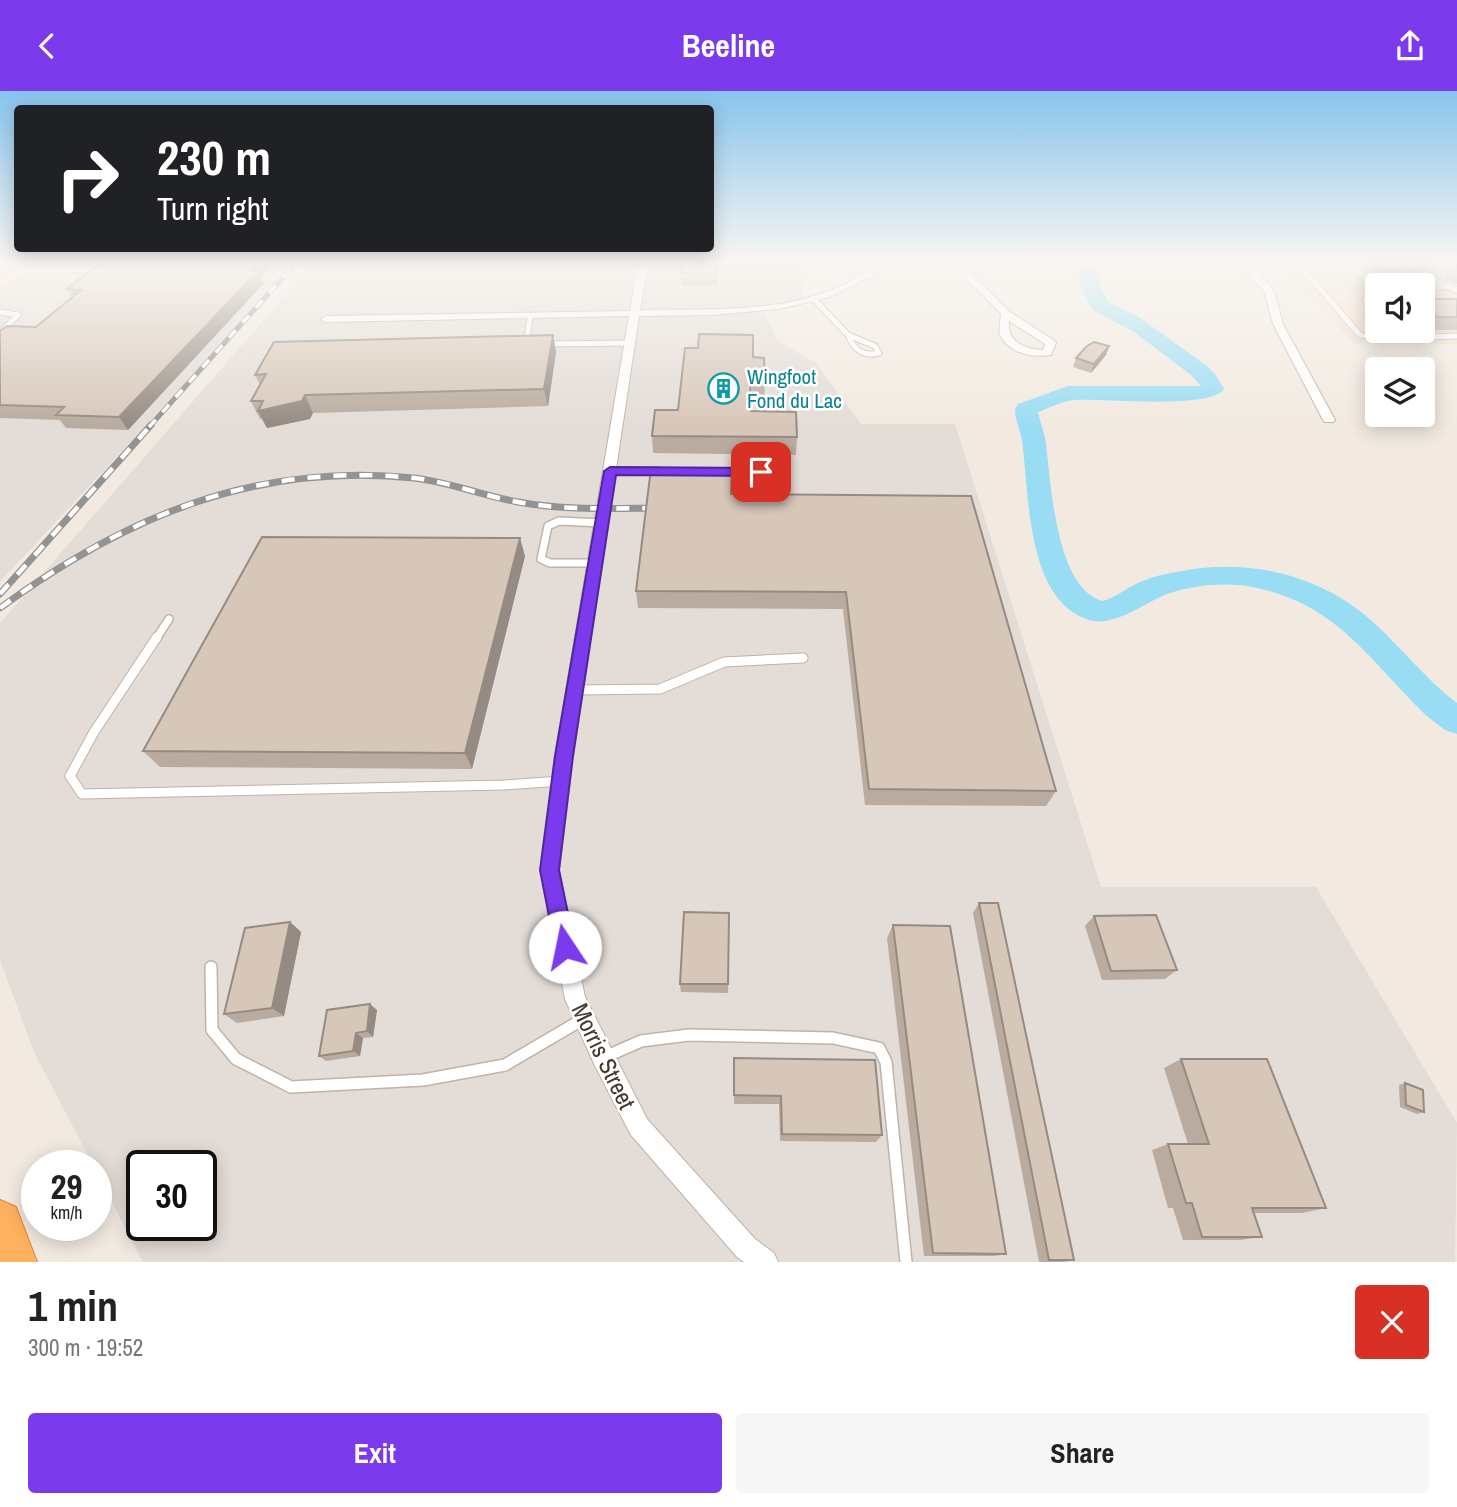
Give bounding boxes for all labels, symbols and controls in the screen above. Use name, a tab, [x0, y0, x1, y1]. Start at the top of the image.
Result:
text: Beeline	[682, 24, 775, 67]
icon: back	[28, 27, 66, 65]
icon: share	[1391, 27, 1429, 65]
text: 230 m	[157, 124, 271, 190]
icon: right	[42, 133, 133, 224]
text: Turn right	[157, 187, 269, 230]
map controls	[1365, 273, 1435, 427]
button: sound	[1365, 273, 1435, 343]
button: layers	[1365, 357, 1435, 427]
place label: Wingfoot Fond du Lac	[747, 362, 842, 415]
building icon: Wingfoot Fond du Lac	[707, 371, 741, 405]
pin	[731, 442, 791, 502]
icon: arrive	[742, 453, 780, 491]
position arrow	[528, 910, 602, 984]
street label: Morris Street	[565, 998, 644, 1115]
speed limit sign: 30	[126, 1150, 217, 1241]
text: 29	[51, 1163, 82, 1210]
text: km/h	[51, 1200, 83, 1225]
text: 1 min	[28, 1278, 118, 1334]
button: close	[1355, 1285, 1429, 1359]
text: 300 m · 19:52	[28, 1332, 143, 1363]
button: Exit	[28, 1413, 722, 1493]
button: Share	[736, 1413, 1429, 1493]

